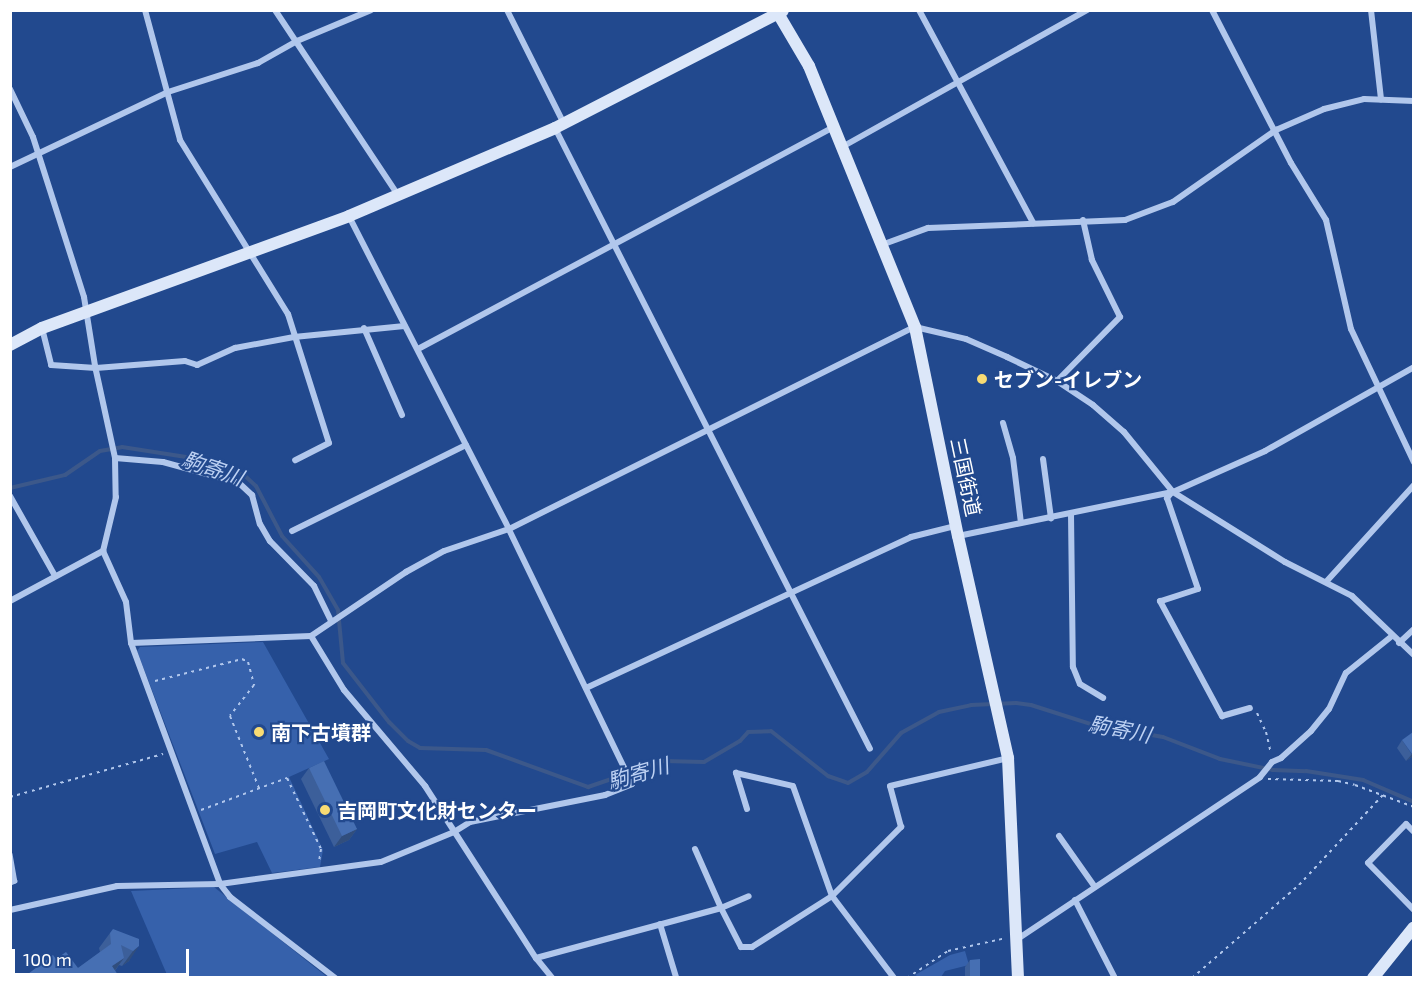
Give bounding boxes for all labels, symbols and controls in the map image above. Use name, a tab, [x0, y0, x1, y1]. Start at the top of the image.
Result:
place label: セブン-イレブン	[994, 367, 1142, 391]
marker: セブン-イレブン	[975, 372, 989, 386]
street label: 三国街道	[946, 435, 986, 519]
water label: 駒寄川	[179, 446, 247, 490]
water label: 駒寄川	[1087, 711, 1153, 747]
place label: 南下古墳群	[271, 720, 371, 744]
marker: 南下古墳群	[252, 725, 266, 739]
water label: 駒寄川	[604, 752, 672, 794]
place label: 吉岡町文化財センター	[337, 798, 537, 822]
marker: 吉岡町文化財センター	[318, 803, 332, 817]
scale bar	[15, 937, 192, 975]
text: 100 m	[23, 948, 72, 970]

